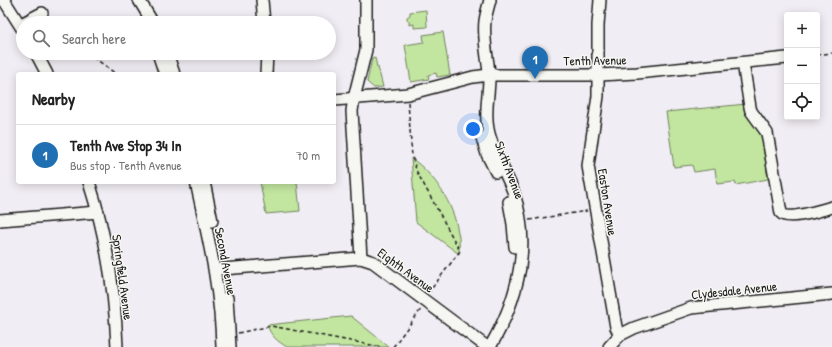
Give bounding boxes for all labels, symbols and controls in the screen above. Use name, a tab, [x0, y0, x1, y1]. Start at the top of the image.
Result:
map controls	[784, 12, 820, 120]
button: +	[784, 12, 820, 48]
search box	[16, 16, 336, 60]
icon: search	[30, 27, 52, 49]
text: Search here	[62, 28, 126, 49]
pin: 1	[522, 46, 548, 79]
button: −	[784, 48, 820, 84]
street label: Tenth Avenue	[563, 50, 627, 70]
button: locate	[784, 84, 820, 120]
text: Nearby	[32, 87, 75, 110]
your location	[463, 119, 483, 139]
text: Tenth Ave Stop 34 In	[70, 135, 181, 156]
street label: Sixth Avenue	[491, 138, 529, 202]
text: 1	[43, 146, 47, 164]
text: 70 m	[296, 146, 320, 164]
text: Bus stop · Tenth Avenue	[70, 156, 182, 174]
street label: Easton Avenue	[594, 167, 622, 237]
street label: Second Avenue	[211, 226, 241, 296]
street label: Springfield Avenue	[108, 233, 138, 321]
street label: Eighth Avenue	[374, 243, 438, 297]
street label: Clydesdale Avenue	[690, 277, 778, 303]

